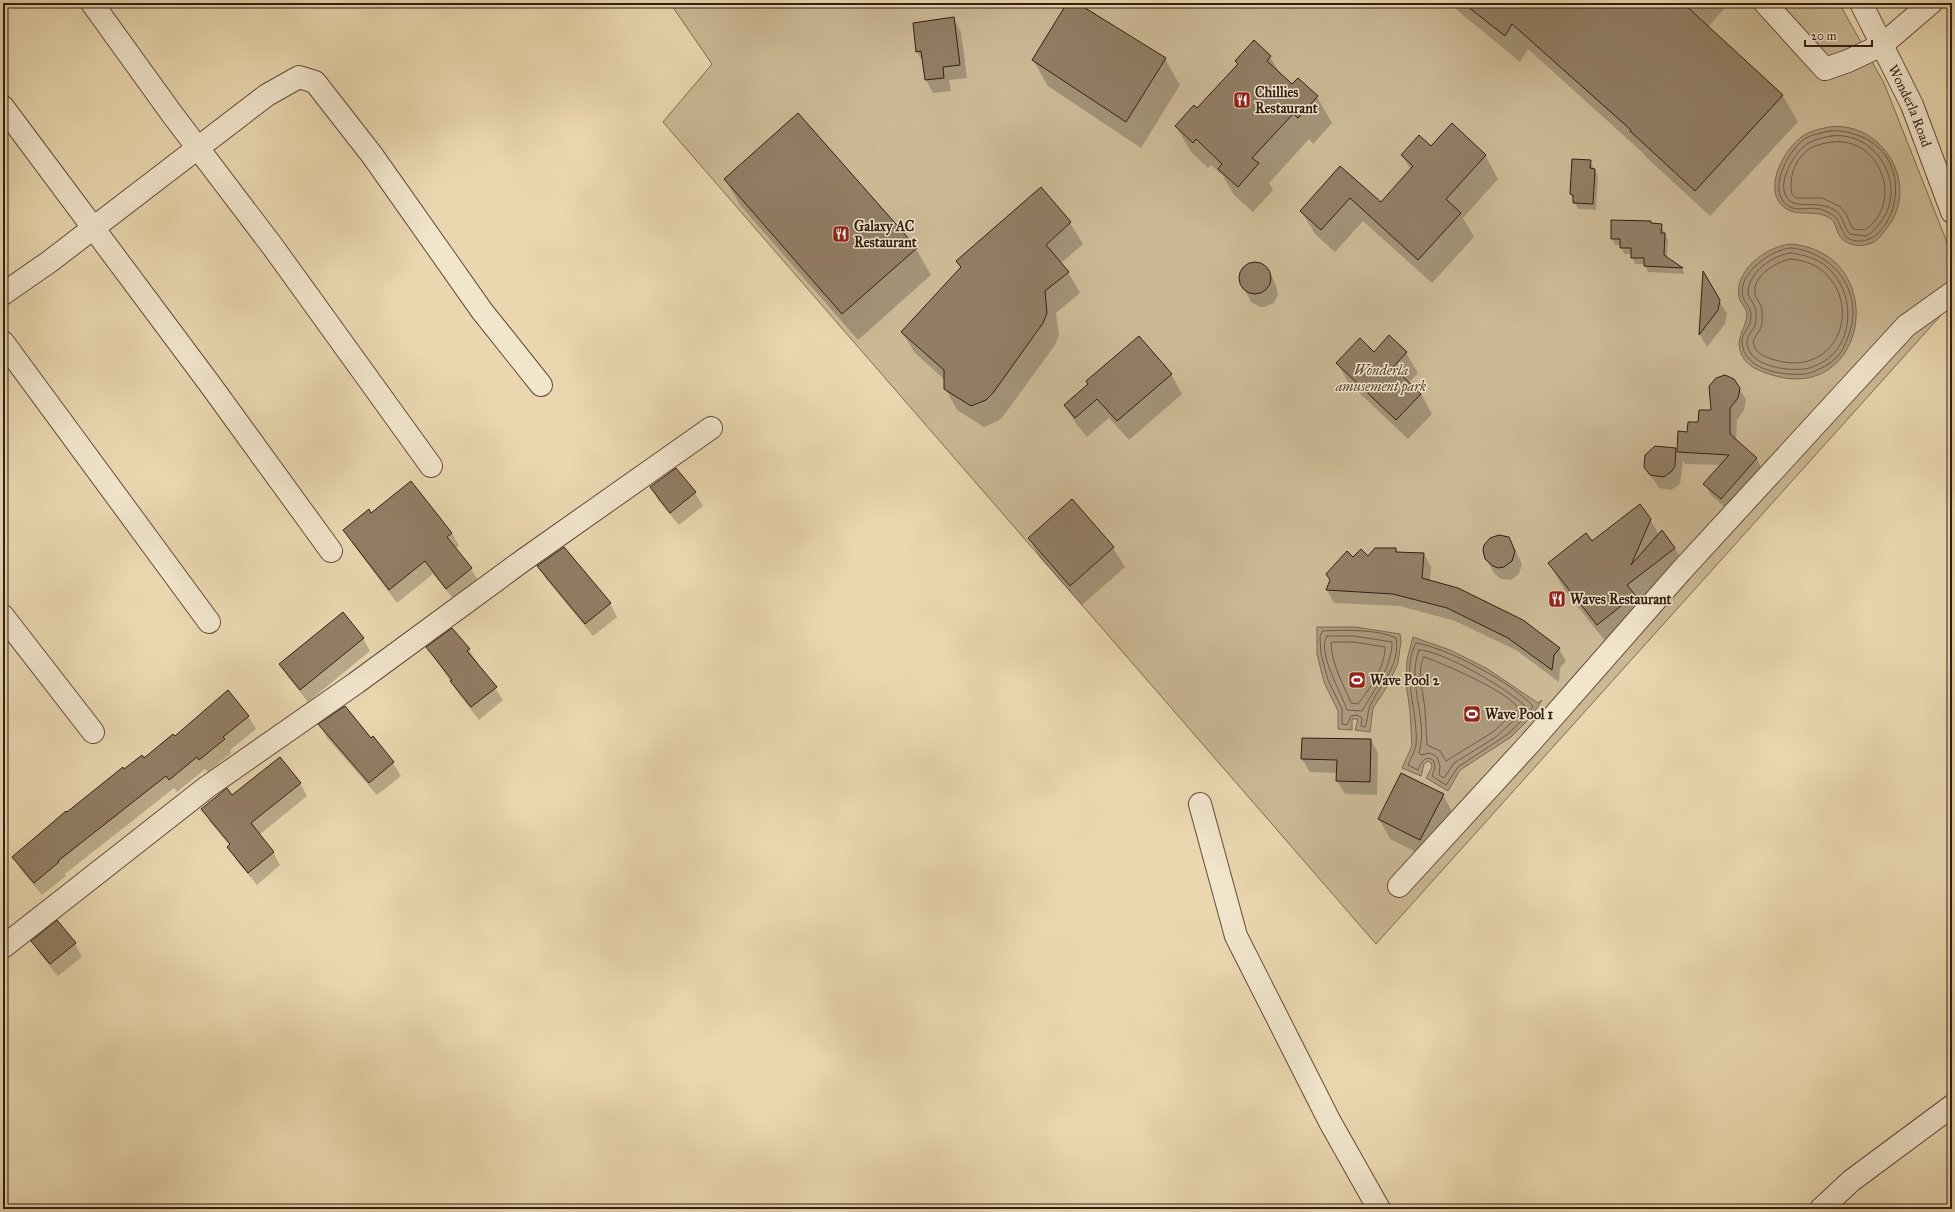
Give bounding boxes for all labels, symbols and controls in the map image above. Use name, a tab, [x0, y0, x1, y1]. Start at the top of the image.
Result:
scale bar	[1805, 22, 1872, 48]
text: 20 m	[1811, 29, 1837, 43]
street label: Wonderla Road	[1885, 62, 1935, 149]
place label: Chillies Restaurant	[1255, 84, 1318, 117]
restaurant icon: Chillies Restaurant	[1232, 90, 1252, 110]
place label: Galaxy AC Restaurant	[854, 218, 917, 251]
restaurant icon: Galaxy AC Restaurant	[831, 224, 851, 244]
park label: Wonderla amusement park	[1335, 362, 1427, 396]
restaurant icon: Waves Restaurant	[1547, 589, 1567, 609]
place label: Waves Restaurant	[1570, 591, 1672, 608]
sports icon: Wave Pool 2	[1347, 670, 1367, 690]
place label: Wave Pool 2	[1370, 672, 1441, 689]
sports icon: Wave Pool 1	[1462, 704, 1482, 724]
place label: Wave Pool 1	[1485, 706, 1554, 723]

